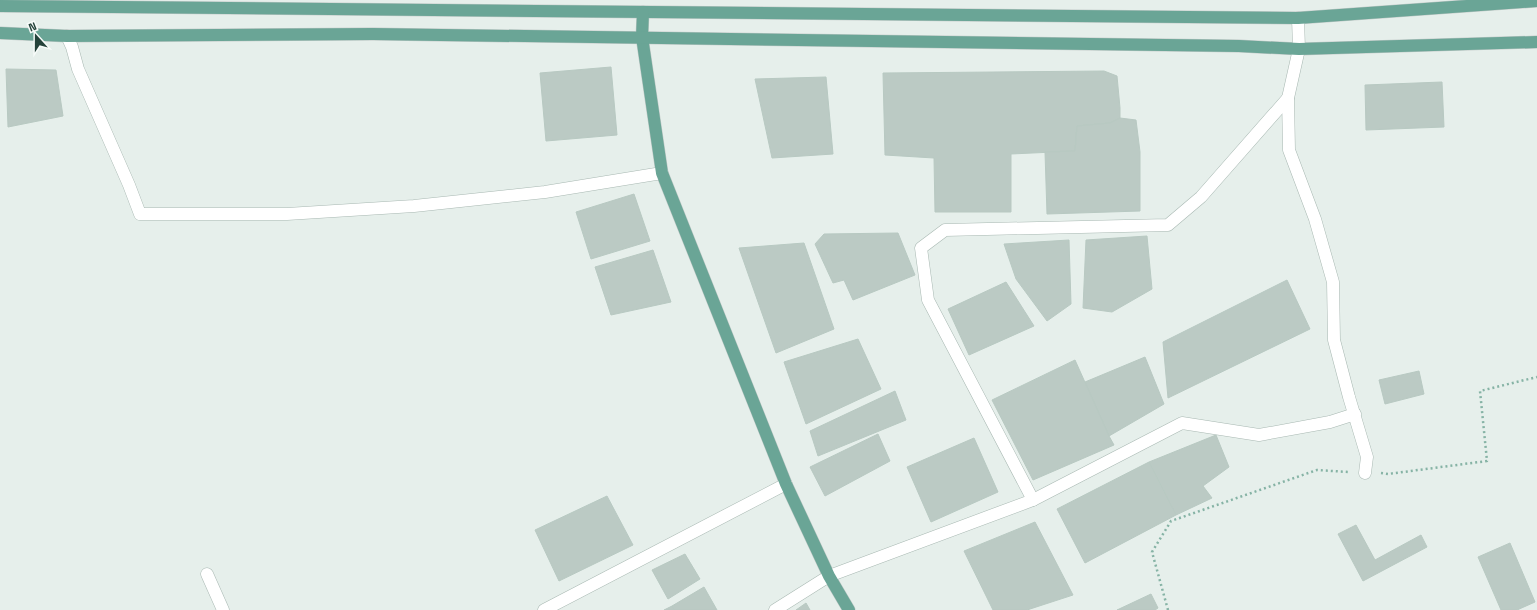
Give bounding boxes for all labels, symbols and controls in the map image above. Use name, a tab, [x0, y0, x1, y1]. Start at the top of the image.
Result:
north arrow	[16, 16, 56, 56]
text: N	[26, 19, 38, 35]

